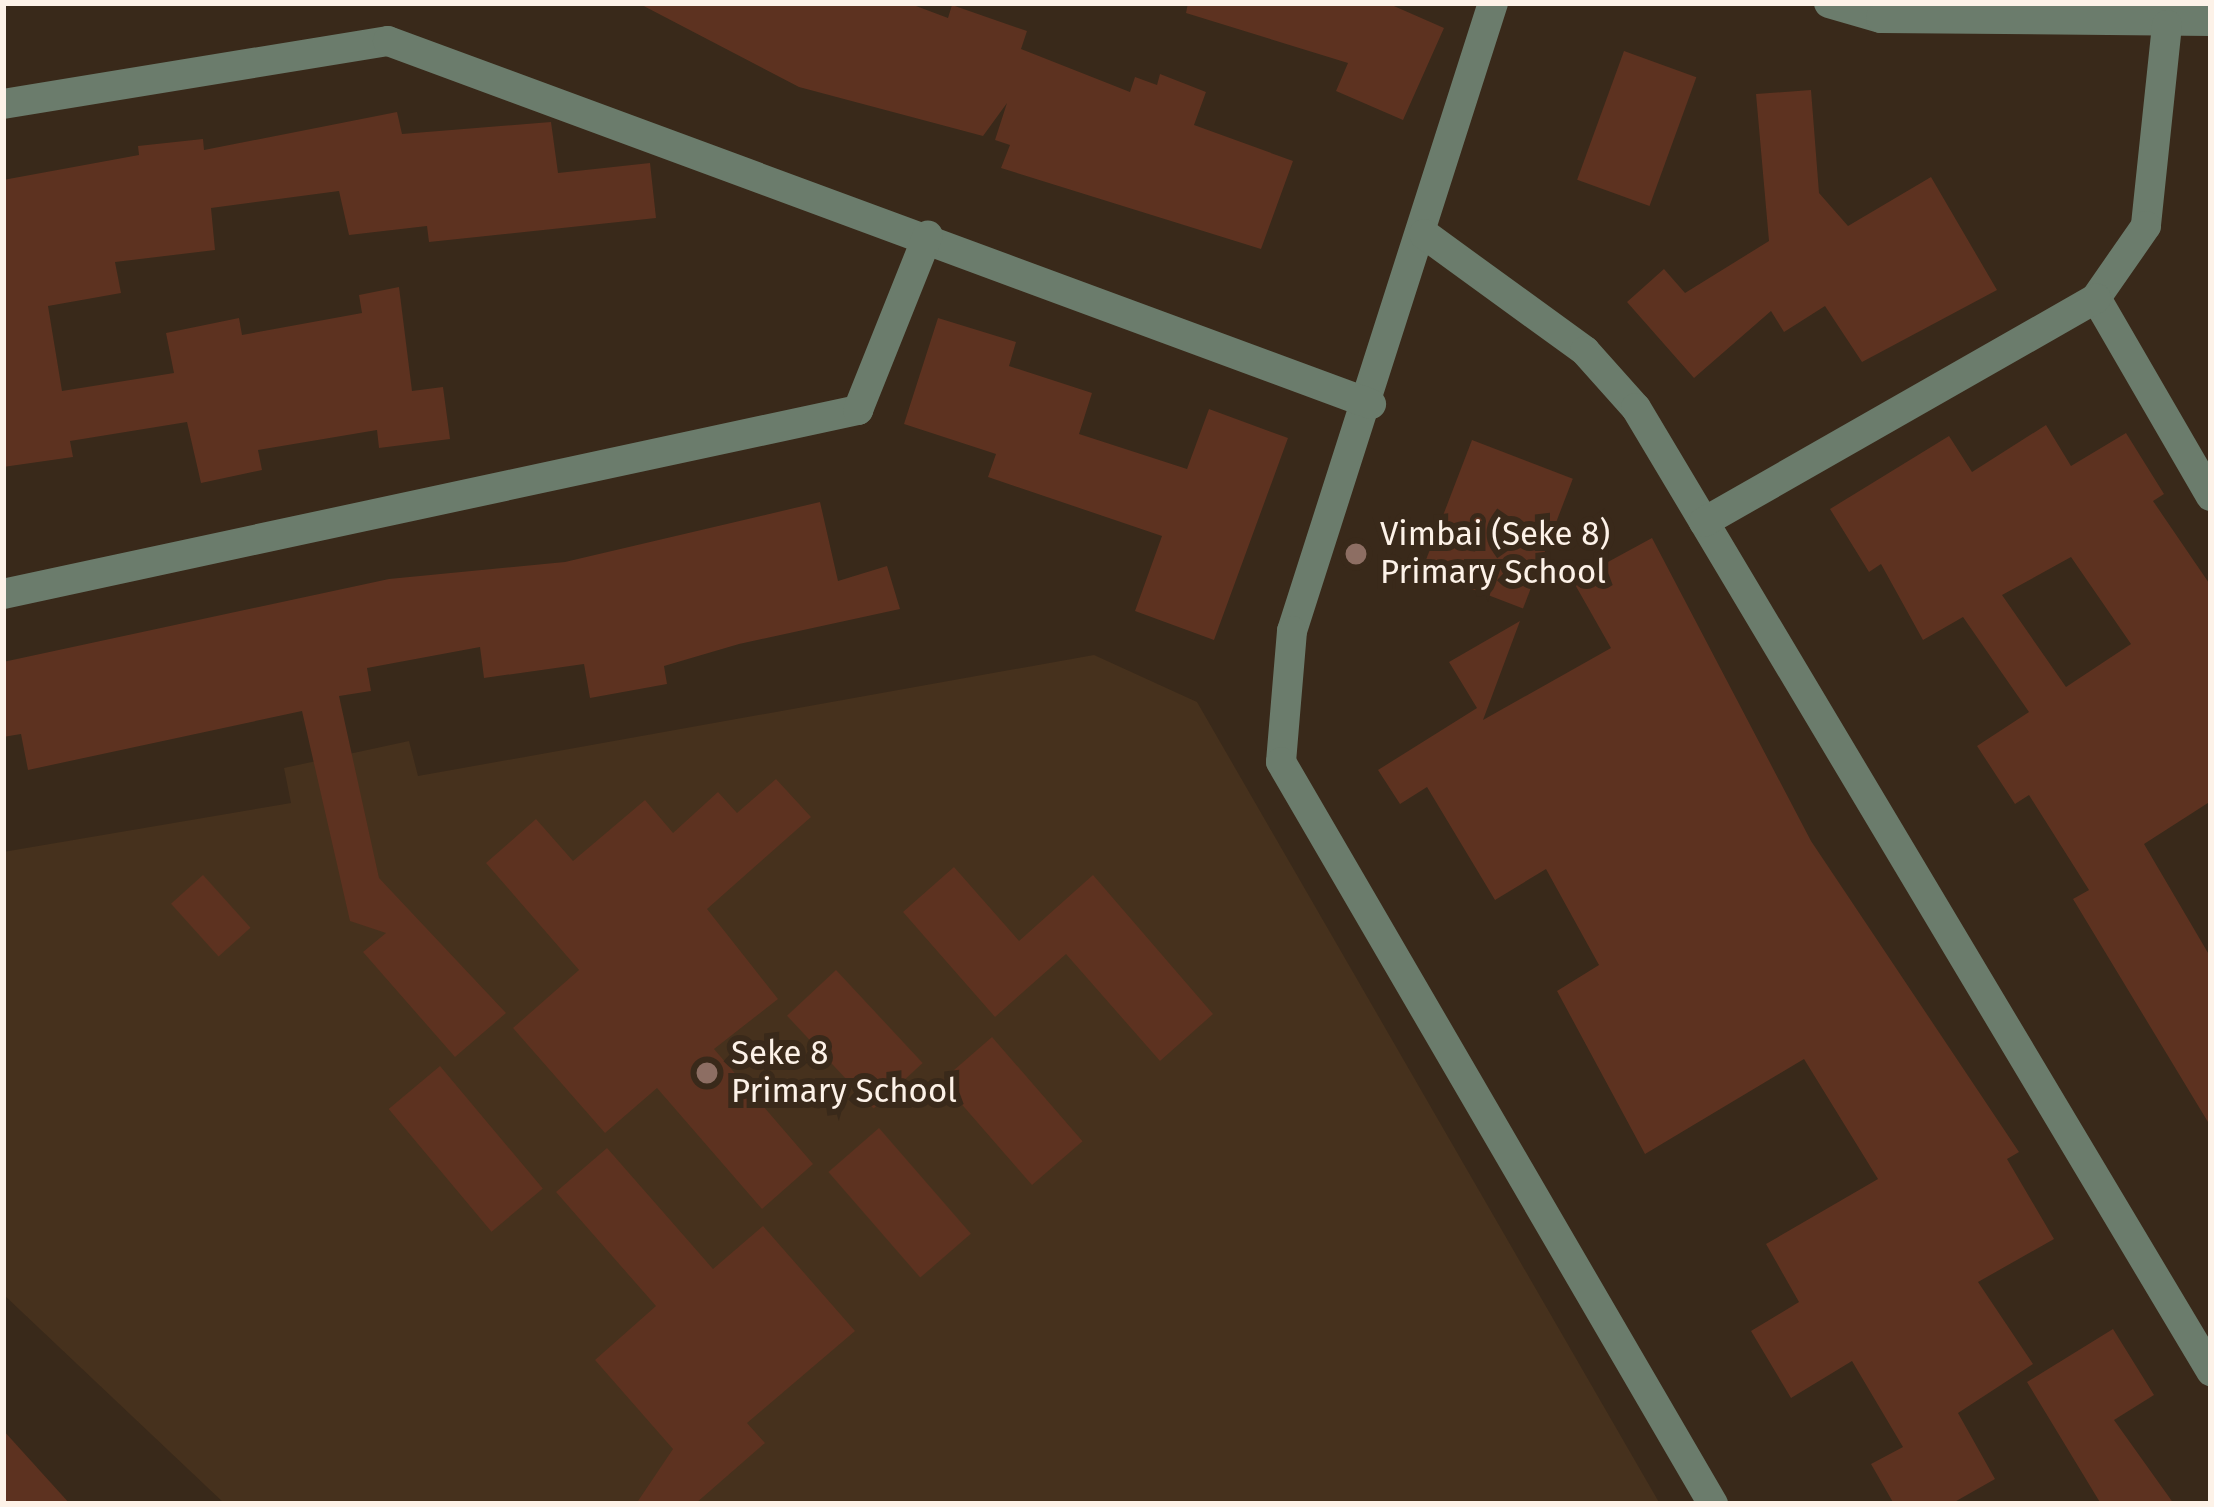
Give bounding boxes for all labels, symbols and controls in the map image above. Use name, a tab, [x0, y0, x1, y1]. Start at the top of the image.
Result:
place label: Vimbai (Seke 8) Primary School	[1380, 515, 1610, 593]
marker: Vimbai (Seke 8) Primary School	[1343, 541, 1369, 567]
place label: Seke 8 Primary School	[731, 1034, 957, 1112]
marker: Seke 8 Primary School	[694, 1060, 720, 1086]

